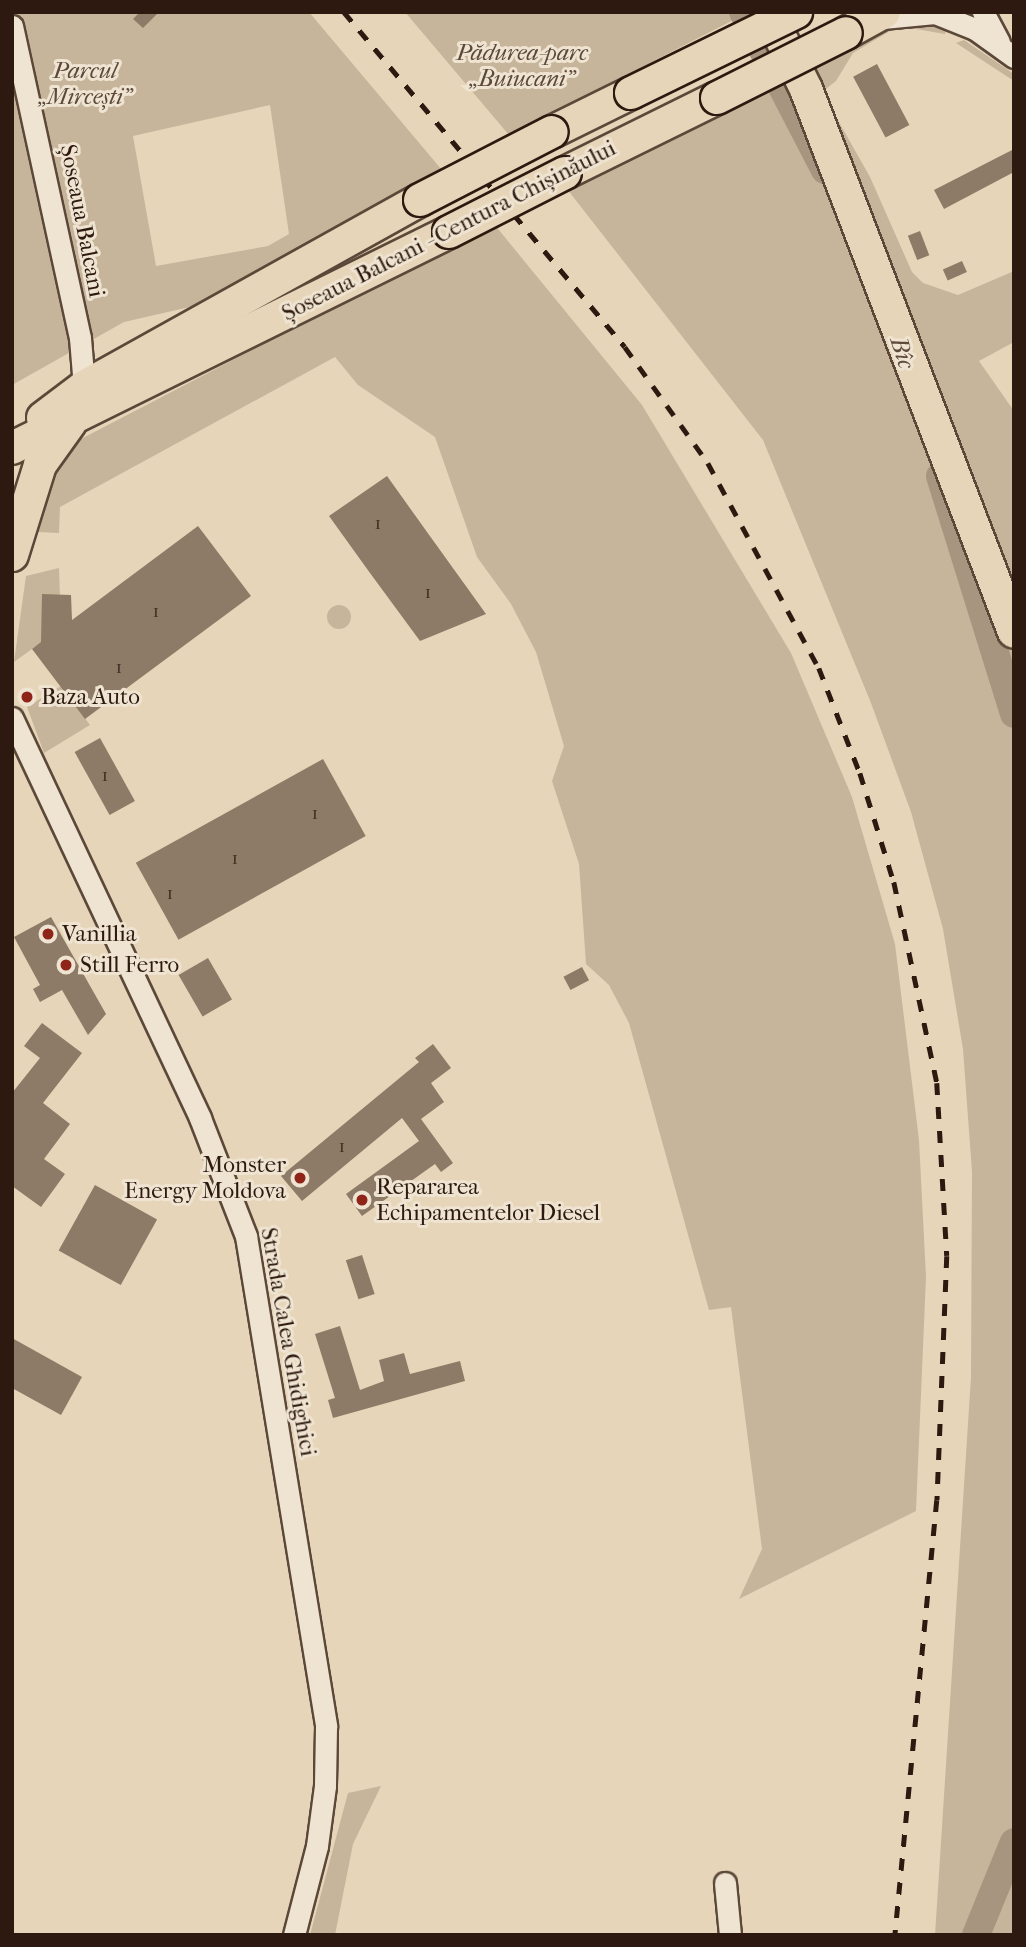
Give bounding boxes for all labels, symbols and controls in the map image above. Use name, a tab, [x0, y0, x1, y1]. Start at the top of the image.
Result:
park label: Pădurea-parc „Buiucani”	[456, 39, 588, 93]
park label: Parcul „Mircești”	[38, 57, 132, 111]
street label: Șoseaua Balcani - Centura Chișinăului	[277, 134, 621, 328]
street label: Șoseaua Balcani	[54, 142, 110, 300]
water label: Bîc	[883, 333, 921, 373]
house number: 1	[375, 513, 381, 535]
house number: 1	[425, 582, 431, 604]
house number: 1	[153, 601, 159, 623]
house number: 1	[116, 657, 122, 679]
place label: Baza Auto	[41, 683, 140, 711]
marker: Baza Auto	[19, 689, 35, 705]
house number: 1	[102, 765, 108, 787]
house number: 1	[312, 803, 318, 825]
house number: 1	[232, 848, 238, 870]
house number: 1	[167, 883, 173, 905]
place label: Vanillia	[62, 920, 136, 948]
marker: Vanillia	[40, 926, 56, 942]
place label: Still Ferro	[80, 951, 179, 979]
marker: Still Ferro	[58, 957, 74, 973]
house number: 1	[339, 1136, 345, 1158]
place label: Monster Energy Moldova	[124, 1151, 286, 1205]
marker: Monster Energy Moldova	[292, 1170, 308, 1186]
place label: Repararea Echipamentelor Diesel	[376, 1173, 600, 1227]
marker: Repararea Echipamentelor Diesel	[354, 1192, 370, 1208]
street label: Strada Calea Ghidighici	[254, 1226, 322, 1458]

